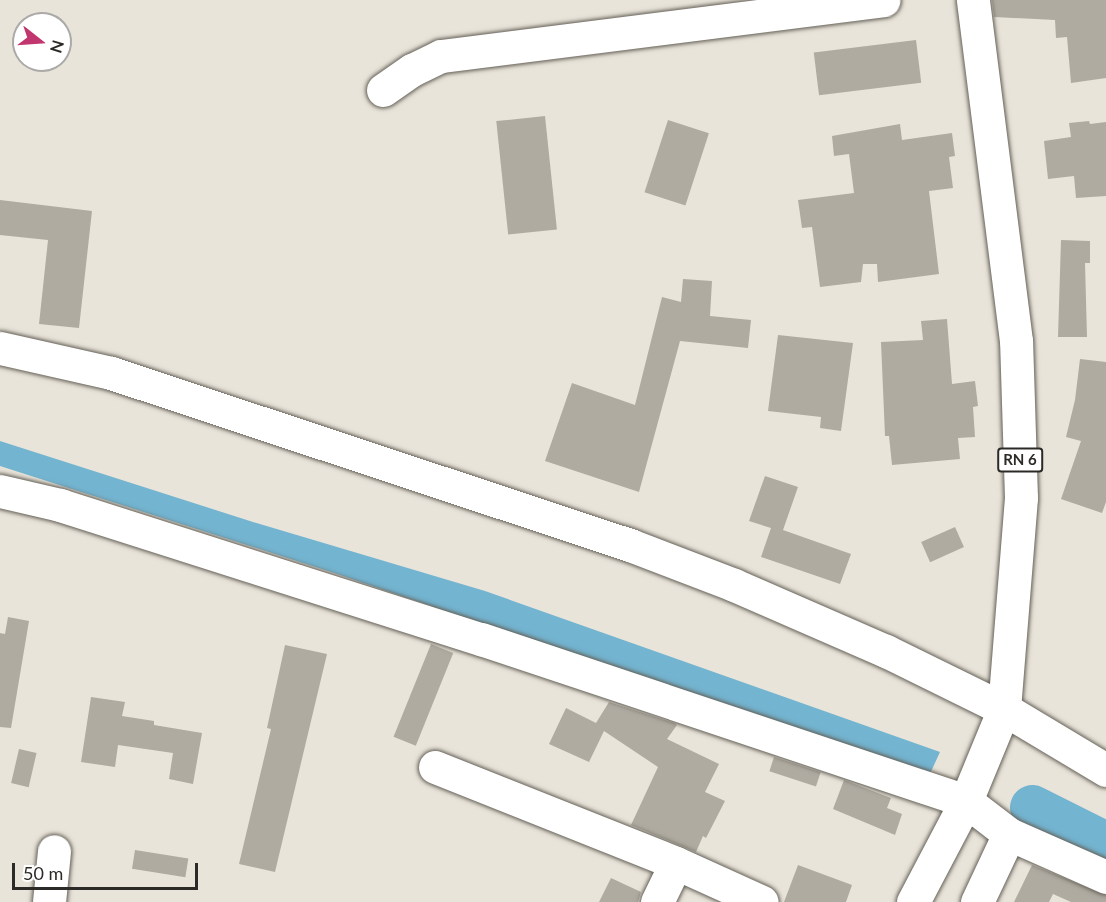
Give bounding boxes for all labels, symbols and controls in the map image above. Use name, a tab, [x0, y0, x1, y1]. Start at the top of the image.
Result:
north arrow	[12, 12, 72, 72]
text: N	[47, 38, 69, 55]
road number: RN 6	[996, 448, 1044, 472]
scale bar	[15, 851, 201, 889]
text: 50 m	[23, 862, 63, 884]

